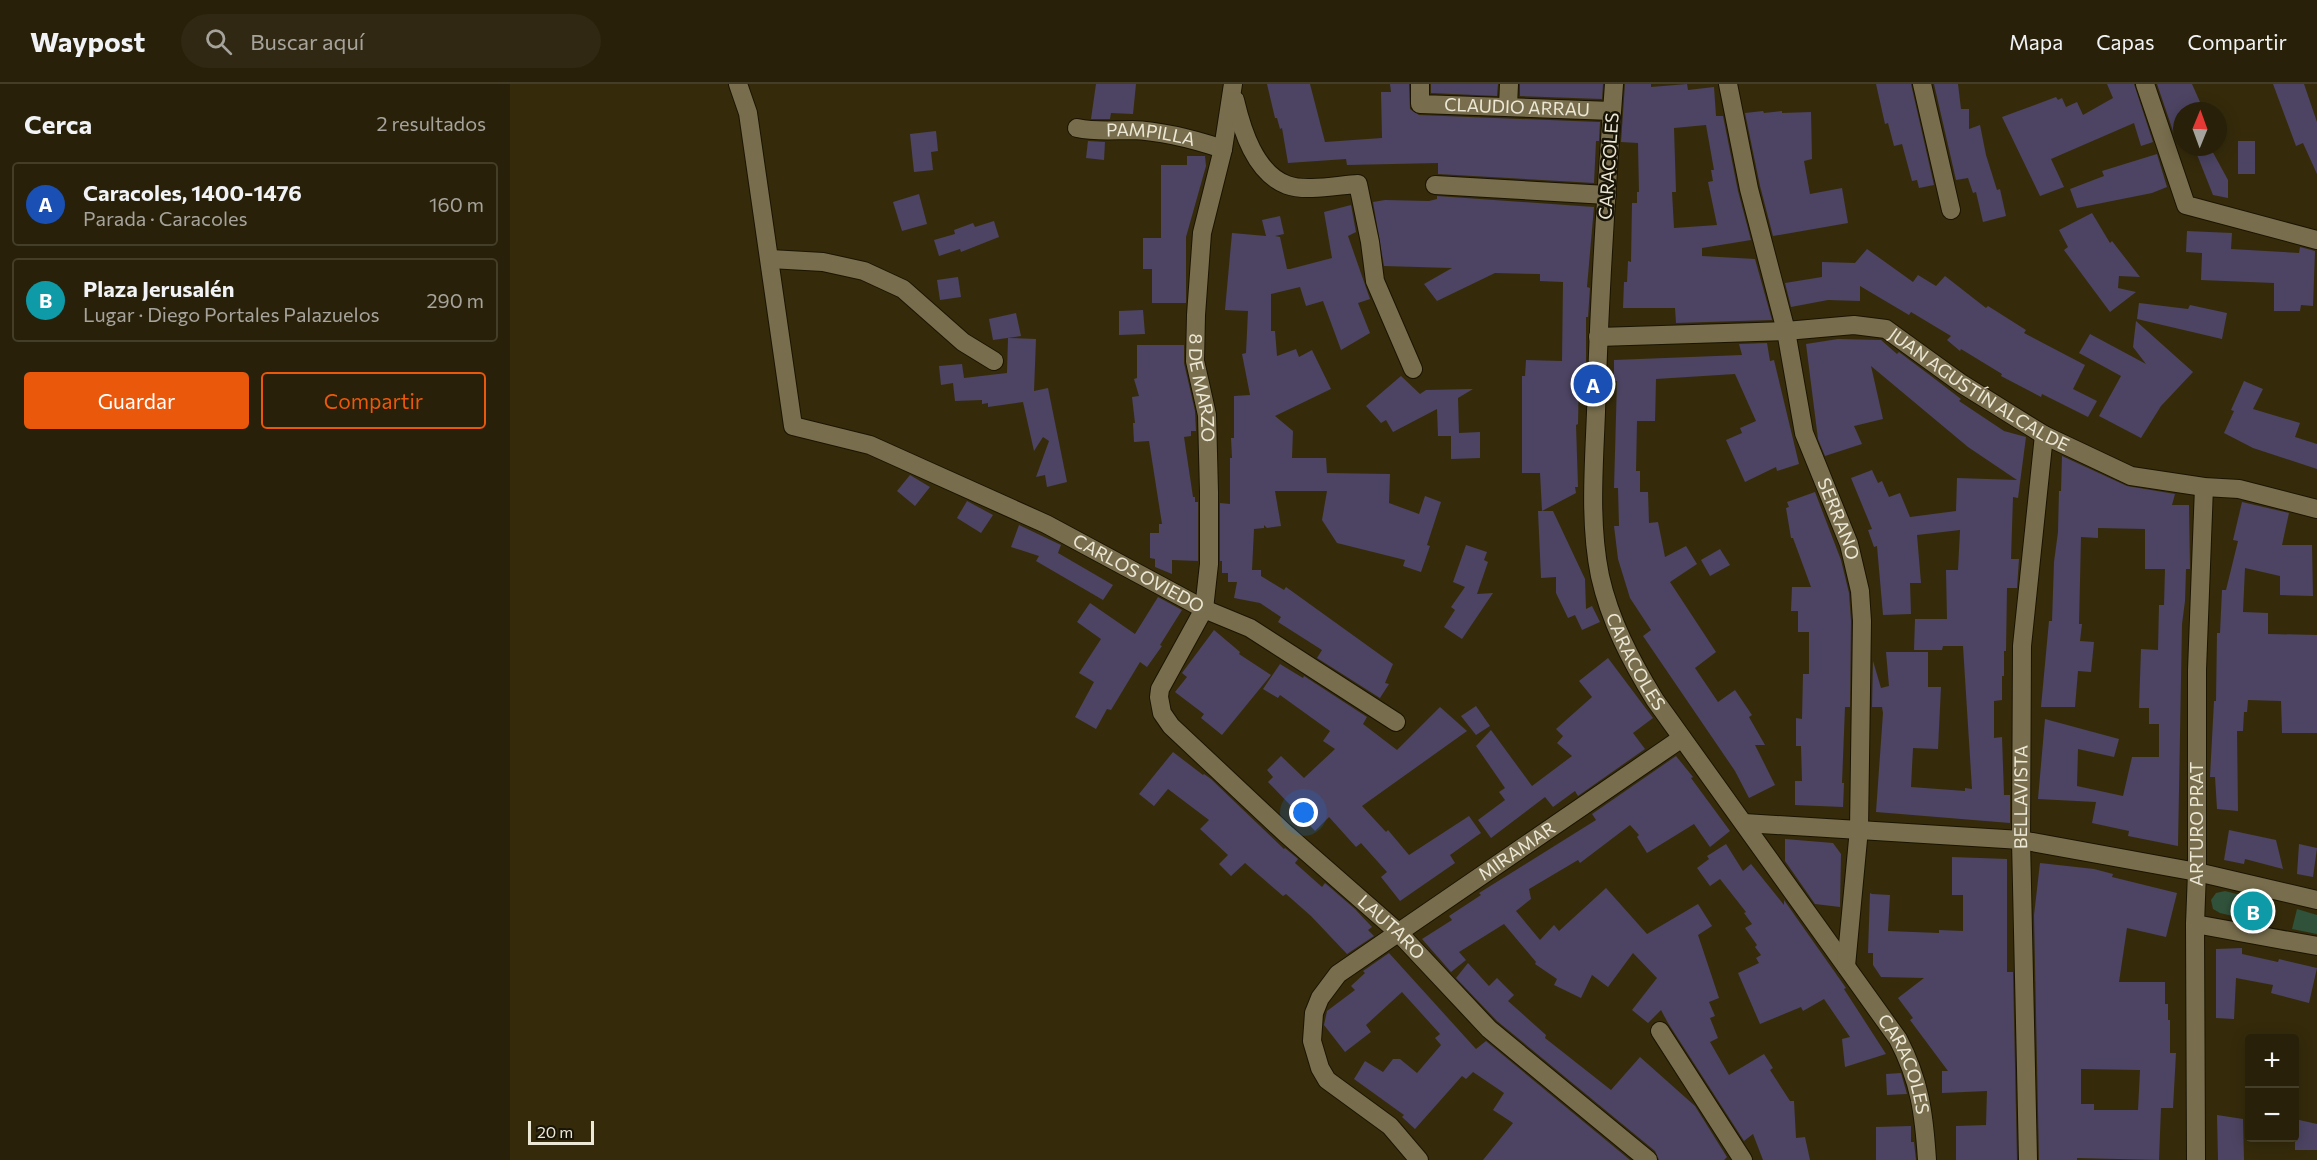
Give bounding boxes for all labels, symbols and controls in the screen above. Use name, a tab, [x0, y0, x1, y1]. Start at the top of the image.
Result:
search box	[181, 14, 601, 68]
text: Waypost	[30, 24, 145, 58]
icon: search	[202, 25, 235, 58]
text: Buscar aquí	[250, 28, 364, 55]
text: Mapa	[2009, 29, 2063, 54]
text: Capas	[2096, 29, 2155, 54]
text: Compartir	[2188, 29, 2287, 54]
street label: CLAUDIO ARRAU	[1444, 93, 1590, 120]
north arrow	[2173, 102, 2227, 156]
text: Cerca	[24, 108, 92, 139]
text: 2 resultados	[376, 111, 486, 135]
street label: CARACOLES	[1593, 112, 1623, 220]
street label: PAMPILLA	[1106, 118, 1198, 150]
text: Caracoles, 1400-1476	[83, 179, 302, 206]
text: A	[38, 192, 53, 216]
text: 160 m	[429, 192, 484, 216]
text: Parada · Caracoles	[83, 206, 248, 230]
text: Plaza Jerusalén	[83, 275, 234, 302]
text: B	[39, 288, 52, 312]
text: 290 m	[426, 288, 484, 312]
text: Lugar · Diego Portales Palazuelos	[83, 302, 380, 326]
street label: JUAN AGUSTÍN ALCALDE	[1885, 323, 2073, 455]
street label: 8 DE MARZO	[1185, 333, 1220, 442]
pin: A	[1574, 362, 1612, 406]
button: Guardar	[24, 372, 249, 429]
button: Compartir	[261, 372, 486, 429]
street label: SERRANO	[1813, 474, 1864, 562]
street label: CARLOS OVIEDO	[1069, 529, 1208, 617]
street label: CARACOLES	[1602, 609, 1671, 714]
street label: BELLAVISTA	[2009, 745, 2031, 849]
street label: ARTURO PRAT	[2184, 762, 2207, 887]
your location	[1289, 798, 1318, 827]
street label: MIRAMAR	[1474, 816, 1559, 885]
pin: B	[2234, 888, 2272, 934]
street label: LAUTARO	[1354, 890, 1430, 964]
street label: CARACOLES	[1874, 1009, 1934, 1116]
map controls	[2245, 1034, 2299, 1142]
button: +	[2245, 1034, 2299, 1088]
button: −	[2245, 1088, 2299, 1142]
scale bar	[528, 1118, 594, 1146]
text: 20 m	[537, 1122, 573, 1141]

